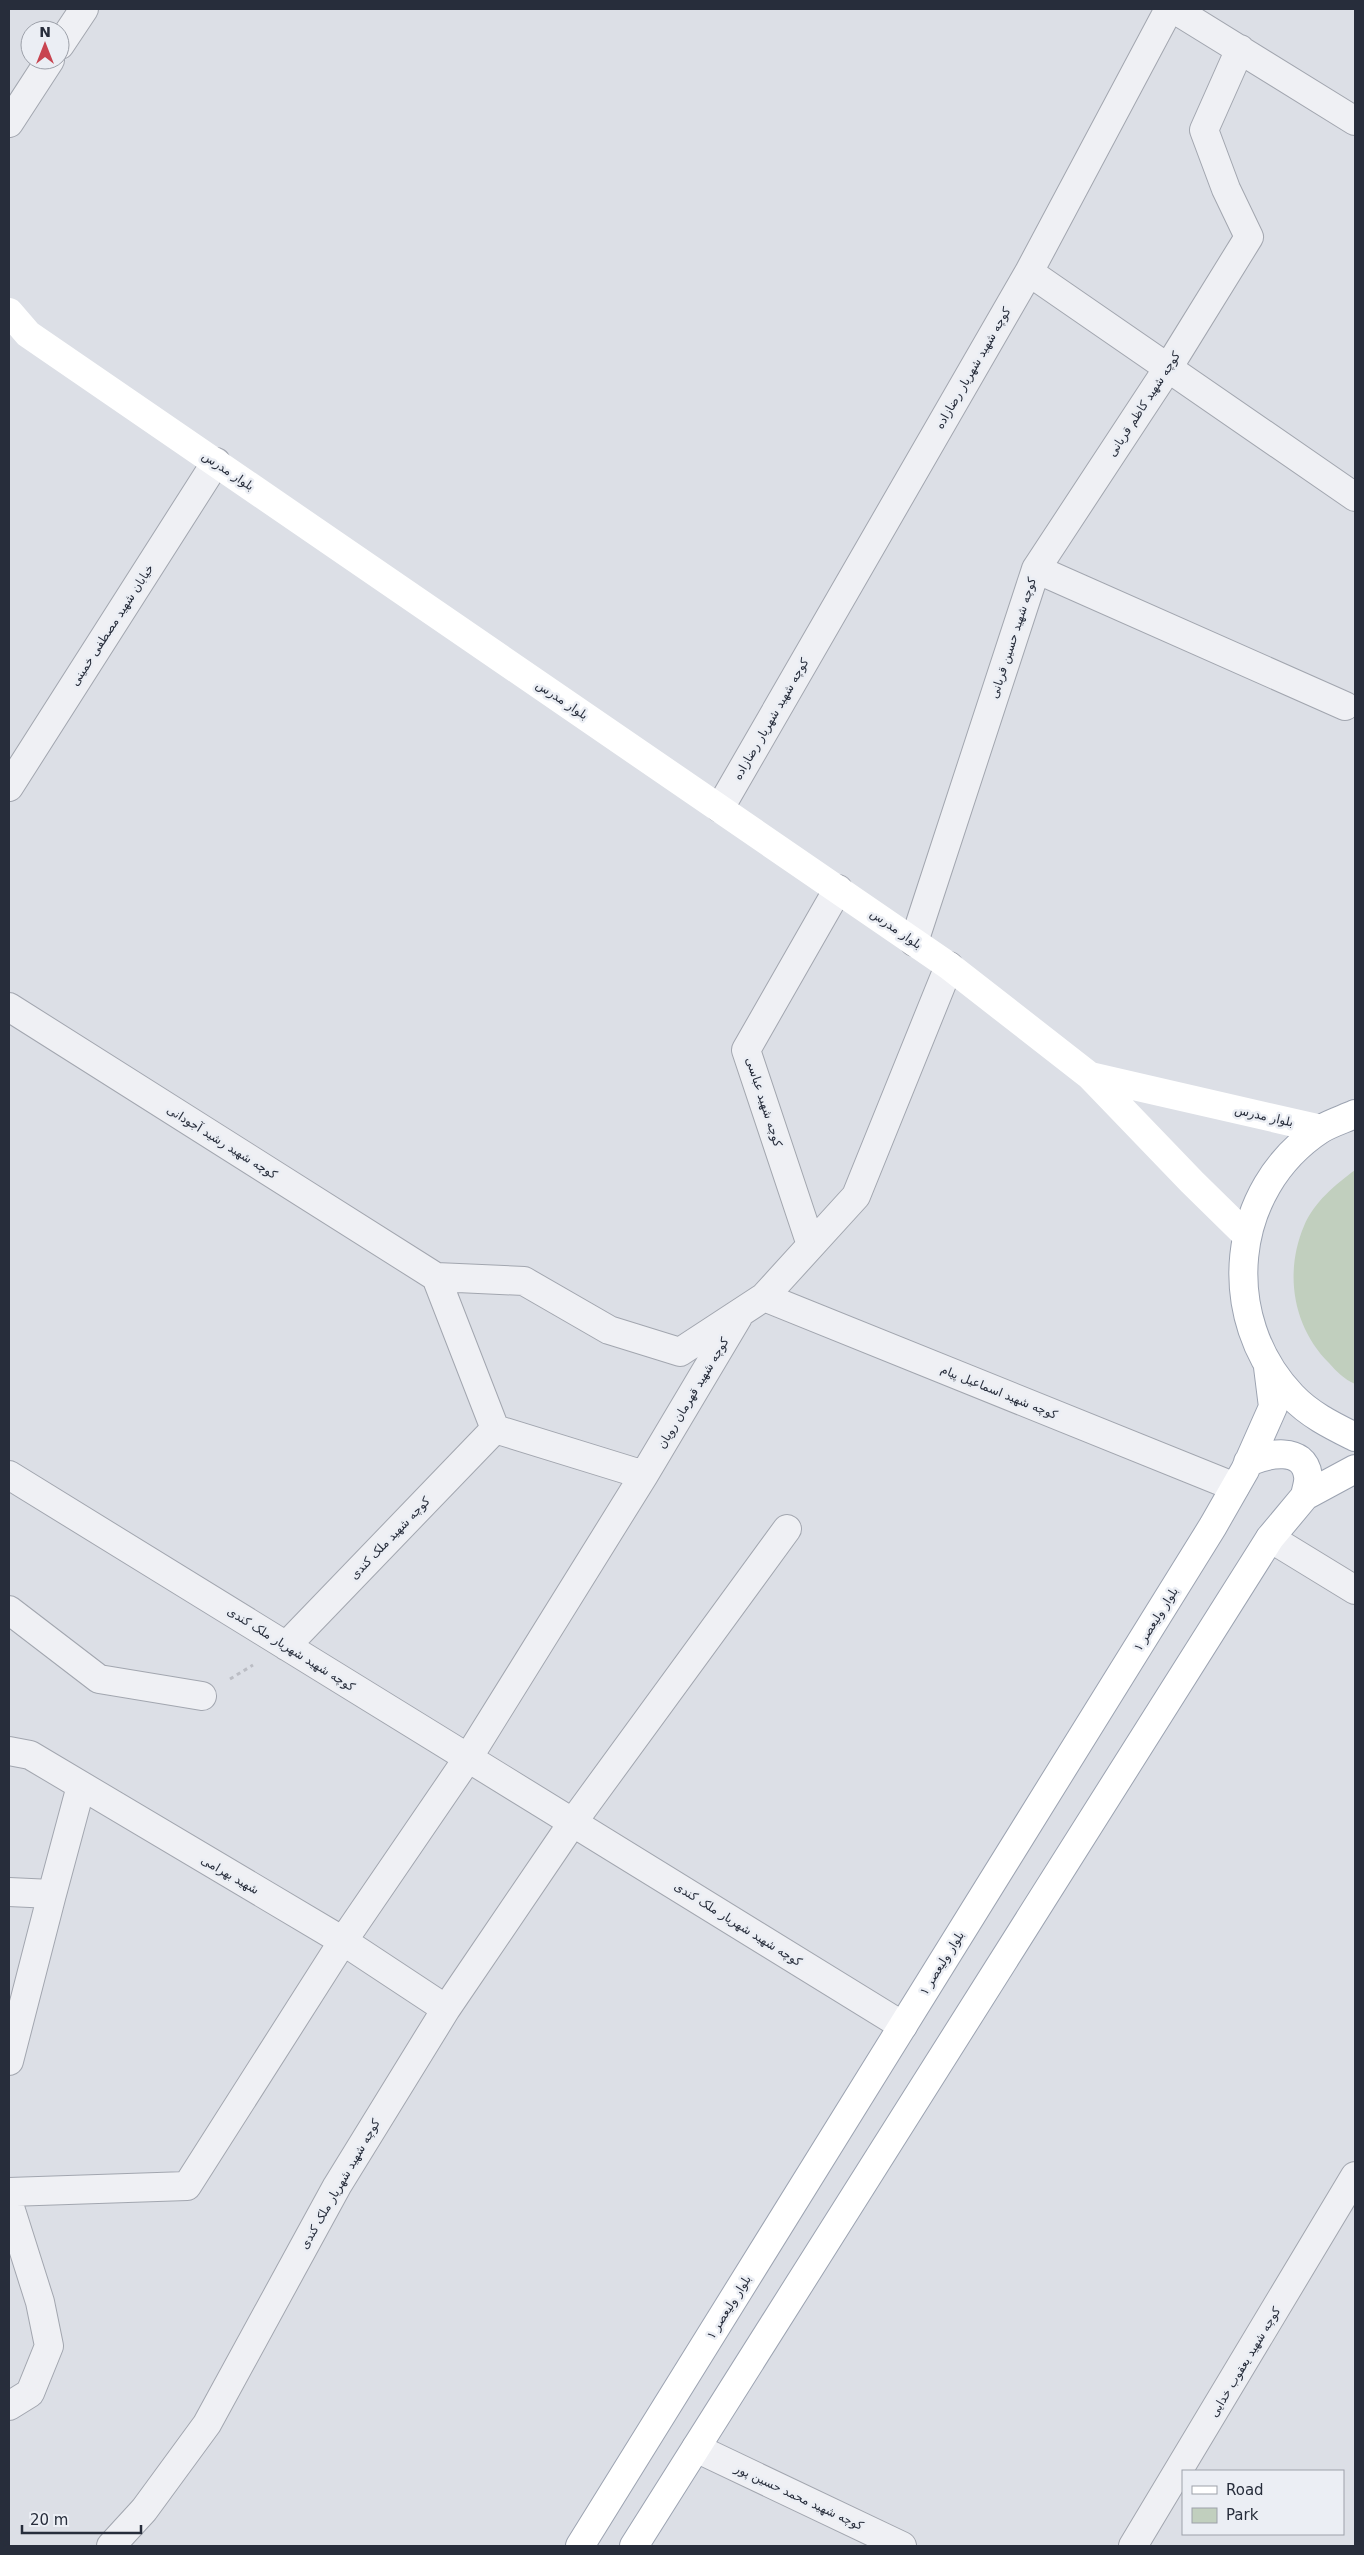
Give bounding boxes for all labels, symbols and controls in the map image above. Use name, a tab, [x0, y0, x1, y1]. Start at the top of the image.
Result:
north arrow	[20, 20, 70, 70]
text: N	[39, 24, 51, 40]
street label: کوچه شهید شهریار رضازاده	[932, 304, 1015, 432]
street label: کوچه شهید کاظم قربانی	[1105, 349, 1184, 460]
street label: بلوار مدرس	[199, 449, 257, 494]
street label: خیابان شهید مصطفی خمینی	[68, 562, 156, 688]
street label: کوچه شهید حسین قربانی	[987, 576, 1040, 701]
street label: کوچه شهید شهریار رضازاده	[730, 655, 813, 783]
street label: بلوار مدرس	[533, 678, 591, 723]
street label: بلوار مدرس	[867, 906, 924, 953]
street label: کوچه شهید عباسی	[742, 1055, 785, 1149]
street label: کوچه شهید رشید آجودانی	[164, 1101, 281, 1183]
street label: بلوار مدرس	[1233, 1102, 1295, 1131]
street label: کوچه شهید قهرمان رویان	[654, 1335, 733, 1452]
street label: کوچه شهید اسماعیل پیام	[938, 1362, 1060, 1423]
street label: کوچه شهید ملک کندی	[347, 1494, 434, 1583]
street label: بلوار ولیعصر ۱	[1131, 1584, 1182, 1654]
street label: کوچه شهید شهریار ملک کندی	[224, 1604, 358, 1695]
street label: شهید بهرامی	[198, 1853, 261, 1898]
street label: کوچه شهید شهریار ملک کندی	[671, 1879, 805, 1970]
street label: بلوار ولیعصر ۱	[917, 1928, 968, 1998]
street label: کوچه شهید شهریار ملک کندی	[297, 2116, 384, 2252]
street label: بلوار ولیعصر ۱	[704, 2272, 755, 2342]
street label: کوچه شهید یعقوب خدایی	[1207, 2304, 1284, 2420]
street label: کوچه شهید محمد حسین پور	[731, 2461, 866, 2534]
legend	[1182, 2470, 1344, 2535]
text: Road	[1226, 2481, 1264, 2499]
scale bar	[22, 2502, 141, 2534]
text: Park	[1226, 2506, 1259, 2524]
text: 20 m	[30, 2511, 68, 2529]

